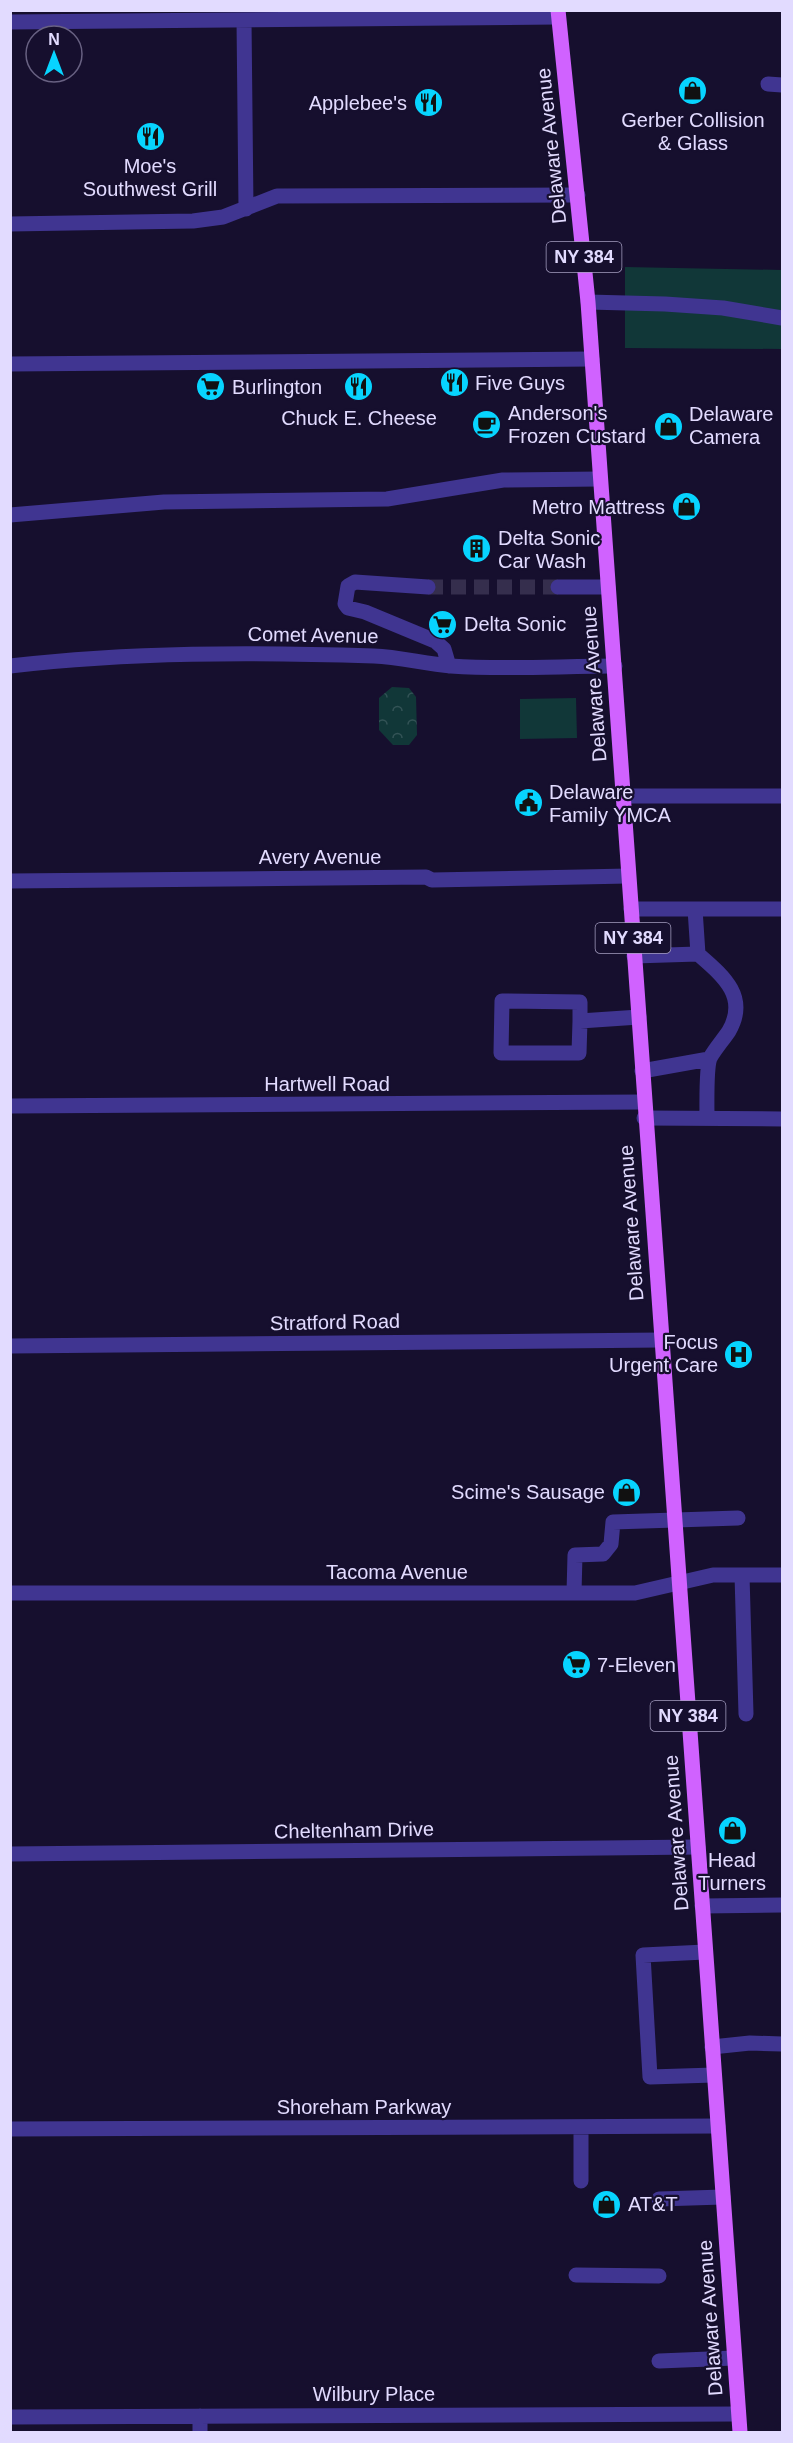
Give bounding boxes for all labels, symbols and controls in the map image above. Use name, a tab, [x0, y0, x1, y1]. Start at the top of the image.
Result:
north arrow	[24, 24, 84, 84]
text: N	[48, 31, 60, 48]
street label: Delaware Avenue	[532, 67, 570, 225]
shop icon: Gerber Collision & Glass	[677, 74, 709, 106]
restaurant icon: Applebee's	[412, 87, 444, 119]
place label: Applebee's	[309, 92, 407, 114]
place label: Gerber Collision & Glass	[621, 109, 765, 154]
restaurant icon: Moe's Southwest Grill	[134, 120, 166, 152]
place label: Moe's Southwest Grill	[83, 155, 217, 200]
road number: NY 384	[546, 242, 622, 272]
restaurant icon: Five Guys	[438, 367, 470, 399]
supermarket icon: Burlington	[195, 371, 227, 403]
restaurant icon: Chuck E. Cheese	[343, 371, 375, 403]
place label: Five Guys	[475, 372, 565, 394]
place label: Burlington	[232, 376, 322, 398]
place label: Anderson's Frozen Custard	[508, 402, 646, 447]
place label: Delaware Camera	[689, 403, 773, 448]
place label: Chuck E. Cheese	[281, 407, 437, 429]
cafe icon: Anderson's Frozen Custard	[471, 409, 503, 441]
shop icon: Delaware Camera	[652, 410, 684, 442]
shop icon: Metro Mattress	[670, 491, 702, 523]
place label: Metro Mattress	[532, 496, 665, 518]
place label: Delta Sonic Car Wash	[498, 527, 600, 572]
building icon: Delta Sonic Car Wash	[461, 533, 493, 565]
street label: Delaware Avenue	[578, 605, 610, 763]
supermarket icon: Delta Sonic	[427, 608, 459, 640]
place label: Delta Sonic	[464, 613, 566, 635]
street label: Comet Avenue	[247, 623, 379, 647]
place label: Delaware Family YMCA	[549, 781, 672, 826]
public building icon: Delaware Family YMCA	[512, 787, 544, 819]
street label: Avery Avenue	[259, 846, 381, 868]
road number: NY 384	[596, 923, 670, 953]
street label: Hartwell Road	[264, 1073, 390, 1095]
street label: Delaware Avenue	[615, 1144, 647, 1302]
street label: Stratford Road	[270, 1310, 400, 1334]
place label: Focus Urgent Care	[609, 1331, 718, 1376]
hospital icon: Focus Urgent Care	[723, 1338, 755, 1370]
shop icon: Scime's Sausage	[610, 1476, 642, 1508]
place label: Scime's Sausage	[451, 1481, 605, 1503]
street label: Tacoma Avenue	[326, 1561, 468, 1583]
supermarket icon: 7-Eleven	[560, 1649, 592, 1681]
place label: 7-Eleven	[597, 1654, 676, 1676]
road number: NY 384	[650, 1701, 726, 1731]
street label: Delaware Avenue	[660, 1754, 692, 1912]
shop icon: Head Turners	[716, 1814, 748, 1846]
street label: Cheltenham Drive	[274, 1818, 434, 1842]
place label: Head Turners	[698, 1849, 766, 1894]
street label: Shoreham Parkway	[277, 2096, 451, 2118]
shop icon: AT&T	[591, 2188, 623, 2220]
place label: AT&T	[628, 2193, 678, 2215]
street label: Delaware Avenue	[694, 2239, 726, 2397]
street label: Wilbury Place	[313, 2383, 435, 2405]

